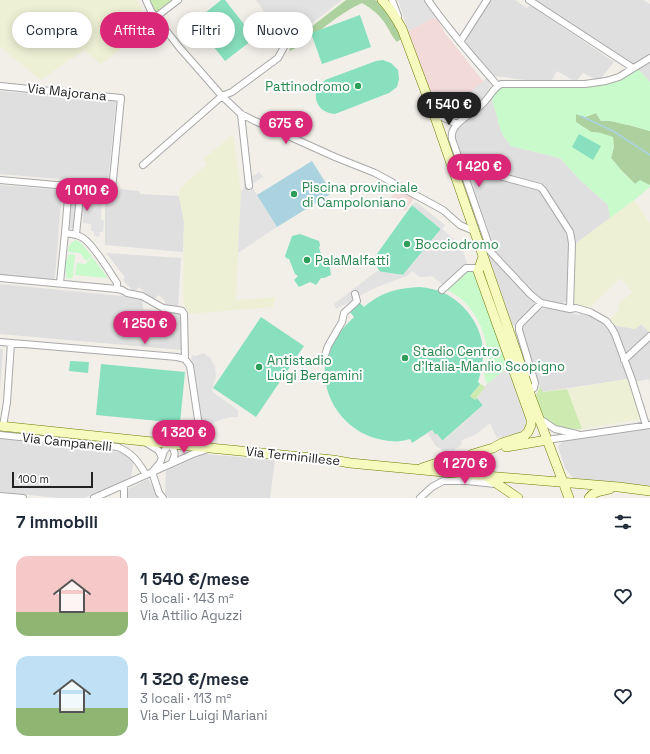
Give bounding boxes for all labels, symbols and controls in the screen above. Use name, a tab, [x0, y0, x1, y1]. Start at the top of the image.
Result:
chip: Compra	[12, 12, 92, 48]
chip: Affitta	[100, 12, 169, 48]
chip: Filtri	[177, 12, 235, 48]
chip: Nuovo	[243, 12, 313, 48]
place label: Pattinodromo	[265, 78, 350, 95]
street label: Via Majorana	[27, 79, 108, 105]
marker: Pattinodromo	[353, 81, 363, 91]
pin: 1 540 €	[412, 92, 486, 126]
text: 1 540 €	[426, 96, 472, 113]
pin: 675 €	[258, 111, 314, 145]
text: 675 €	[269, 115, 303, 132]
pin: 1 420 €	[442, 154, 516, 188]
text: 1 420 €	[456, 158, 502, 175]
pin: 1 010 €	[50, 178, 124, 212]
place label: Piscina provinciale di Campoloniano	[302, 179, 418, 211]
text: 1 010 €	[65, 182, 109, 199]
marker: Piscina provinciale di Campoloniano	[289, 189, 299, 199]
place label: Bocciodromo	[415, 236, 499, 253]
marker: Bocciodromo	[402, 239, 412, 249]
place label: PalaMalfatti	[315, 252, 389, 269]
marker: PalaMalfatti	[302, 255, 312, 265]
pin: 1 250 €	[108, 311, 182, 345]
text: 1 250 €	[122, 315, 168, 332]
place label: Stadio Centro d'Italia-Manlio Scopigno	[413, 343, 565, 375]
place label: Antistadio Luigi Bergamini	[267, 352, 362, 384]
marker: Stadio Centro d'Italia-Manlio Scopigno	[400, 353, 410, 363]
marker: Antistadio Luigi Bergamini	[254, 362, 264, 372]
pin: 1 320 €	[147, 420, 221, 454]
text: 1 320 €	[161, 424, 207, 441]
street label: Via Campanelli	[21, 429, 113, 455]
street label: Via Terminillese	[245, 443, 341, 469]
pin: 1 270 €	[428, 451, 502, 485]
text: 1 270 €	[443, 455, 487, 472]
scale bar	[12, 470, 93, 489]
text: 100 m	[18, 472, 49, 486]
text: 7 immobili	[16, 511, 98, 533]
icon: filters	[612, 511, 634, 533]
text: 1 540 €/mese	[140, 568, 250, 590]
icon: home	[48, 572, 96, 620]
icon: heart	[612, 585, 634, 607]
text: 5 locali · 143 m²	[140, 590, 234, 607]
text: Via Attilio Aguzzi	[140, 607, 242, 624]
text: 1 320 €/mese	[140, 668, 249, 690]
icon: home	[48, 672, 96, 720]
icon: heart	[612, 685, 634, 707]
text: 3 locali · 113 m²	[140, 690, 231, 707]
text: Via Pier Luigi Mariani	[140, 707, 267, 724]

